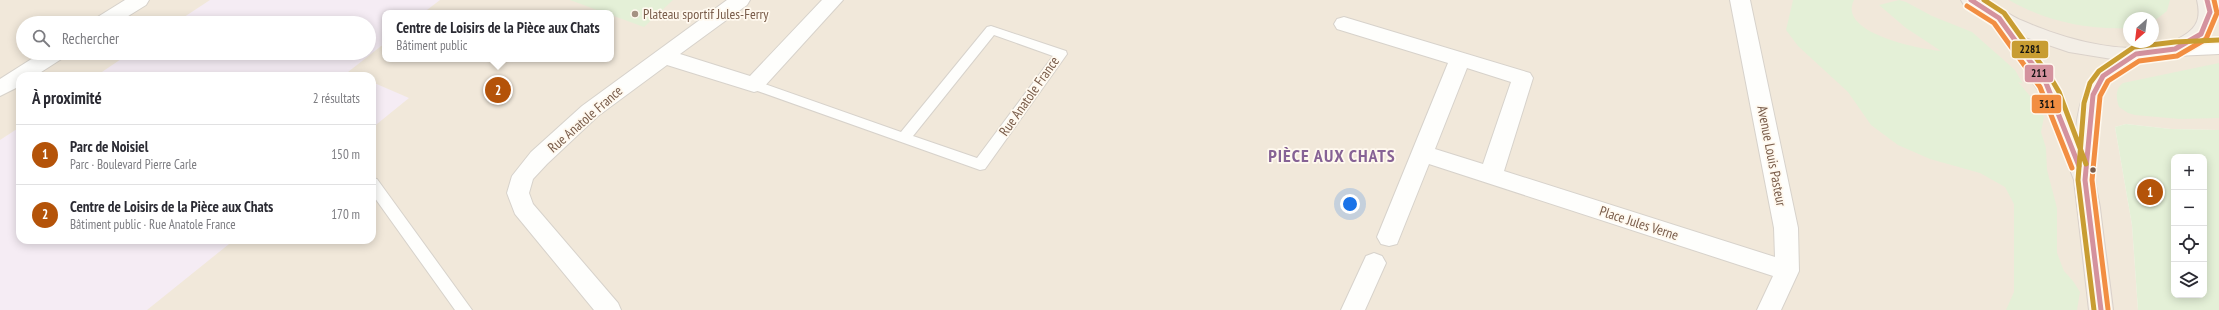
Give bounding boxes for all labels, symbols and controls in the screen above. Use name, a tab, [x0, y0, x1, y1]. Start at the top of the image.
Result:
place label: Plateau sportif Jules-Ferry	[643, 5, 769, 23]
marker: Plateau sportif Jules-Ferry	[630, 9, 640, 19]
popup	[382, 10, 614, 62]
north arrow	[2123, 12, 2159, 48]
search box	[16, 16, 376, 60]
text: Centre de Loisirs de la Pièce aux Chats	[396, 18, 600, 37]
icon: search	[30, 27, 52, 49]
text: Rechercher	[62, 29, 119, 48]
text: Bâtiment public	[396, 37, 467, 54]
line badge: 2281	[2011, 40, 2049, 59]
text: 2281	[2019, 42, 2041, 56]
street label: Rue Anatole France	[995, 52, 1063, 139]
line badge: 211	[2024, 64, 2054, 83]
text: 211	[2031, 66, 2047, 80]
pin: 2	[485, 75, 511, 105]
street label: Rue Anatole France	[544, 81, 626, 156]
text: À proximité	[32, 87, 102, 109]
text: 2 résultats	[313, 90, 360, 107]
line badge: 311	[2031, 94, 2062, 114]
text: 311	[2039, 97, 2055, 111]
street label: Avenue Louis Pasteur	[1753, 104, 1791, 208]
text: Parc de Noisiel	[70, 137, 148, 156]
district label: PIÈCE AUX CHATS	[1268, 144, 1396, 167]
text: 1	[42, 146, 48, 163]
text: 150 m	[331, 146, 360, 163]
map controls	[2171, 154, 2207, 298]
button: +	[2171, 154, 2207, 190]
text: Parc · Boulevard Pierre Carle	[70, 156, 197, 173]
unlabelled marker	[2088, 165, 2098, 175]
pin: 1	[2137, 177, 2163, 207]
button: −	[2171, 190, 2207, 226]
your location	[1340, 194, 1360, 214]
text: Centre de Loisirs de la Pièce aux Chats	[70, 197, 273, 216]
street label: Place Jules Verne	[1597, 202, 1681, 244]
text: 2	[42, 206, 48, 223]
text: 170 m	[331, 206, 360, 223]
text: Bâtiment public · Rue Anatole France	[70, 216, 236, 233]
button: locate	[2171, 226, 2207, 262]
button: layers	[2171, 262, 2207, 298]

